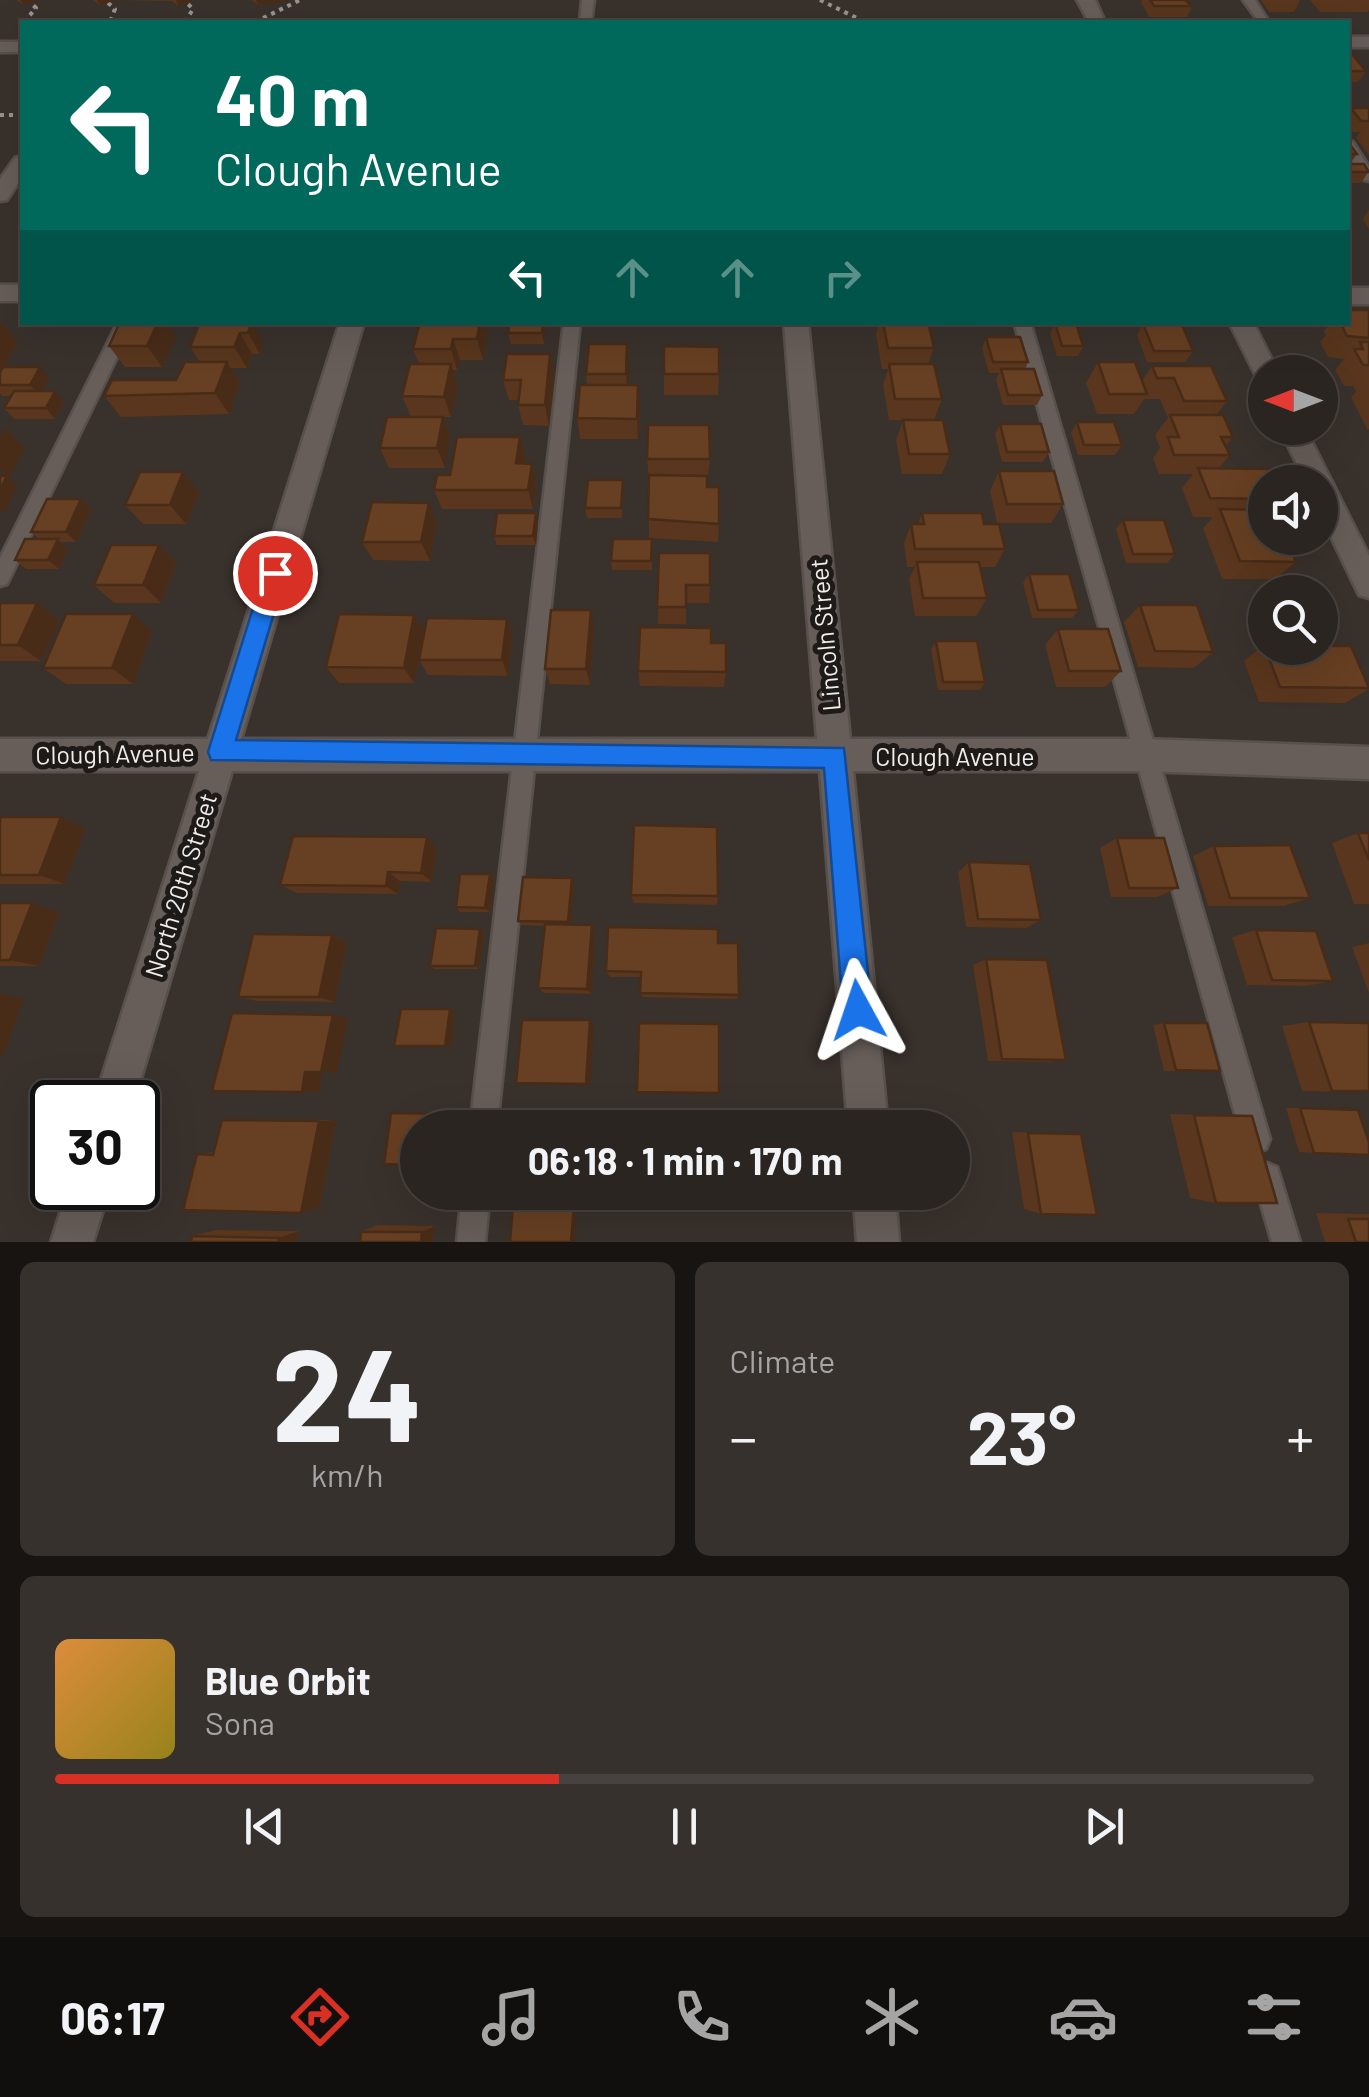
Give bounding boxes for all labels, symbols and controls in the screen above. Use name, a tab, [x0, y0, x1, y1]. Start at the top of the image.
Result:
text: 40 m	[215, 56, 370, 140]
icon: left	[50, 60, 180, 190]
text: Clough Avenue	[215, 141, 502, 195]
icon: left	[500, 250, 555, 305]
icon: ahead	[605, 250, 660, 305]
icon: ahead	[710, 250, 765, 305]
icon: right	[815, 250, 870, 305]
north arrow	[1248, 355, 1338, 445]
map controls	[1248, 355, 1338, 665]
button: sound	[1248, 465, 1338, 555]
pin	[233, 531, 318, 616]
icon: arrive	[248, 546, 303, 601]
street label: Lincoln Street	[802, 558, 846, 712]
button: search	[1248, 575, 1338, 665]
street label: Clough Avenue	[35, 737, 195, 769]
street label: Clough Avenue	[875, 741, 1035, 771]
street label: North 20th Street	[138, 789, 222, 981]
position arrow	[806, 958, 910, 1062]
speed limit sign: 30	[30, 1080, 160, 1210]
text: 06:18 · 1 min · 170 m	[528, 1137, 842, 1183]
text: 24	[272, 1312, 423, 1468]
text: Climate	[730, 1341, 835, 1379]
text: 23°	[967, 1390, 1077, 1480]
text: −	[730, 1403, 757, 1469]
text: +	[1286, 1403, 1314, 1469]
text: km/h	[311, 1455, 383, 1493]
text: Blue Orbit	[205, 1657, 371, 1703]
text: Sona	[205, 1703, 275, 1741]
icon: previous	[237, 1799, 292, 1854]
icon: pause	[657, 1799, 712, 1854]
icon: next	[1077, 1799, 1132, 1854]
icon: directions	[285, 1982, 355, 2052]
icon: music	[476, 1982, 546, 2052]
icon: phone	[667, 1982, 737, 2052]
icon: climate	[857, 1982, 927, 2052]
icon: car	[1048, 1982, 1118, 2052]
icon: filters	[1239, 1982, 1309, 2052]
text: 06:17	[60, 1990, 165, 2044]

